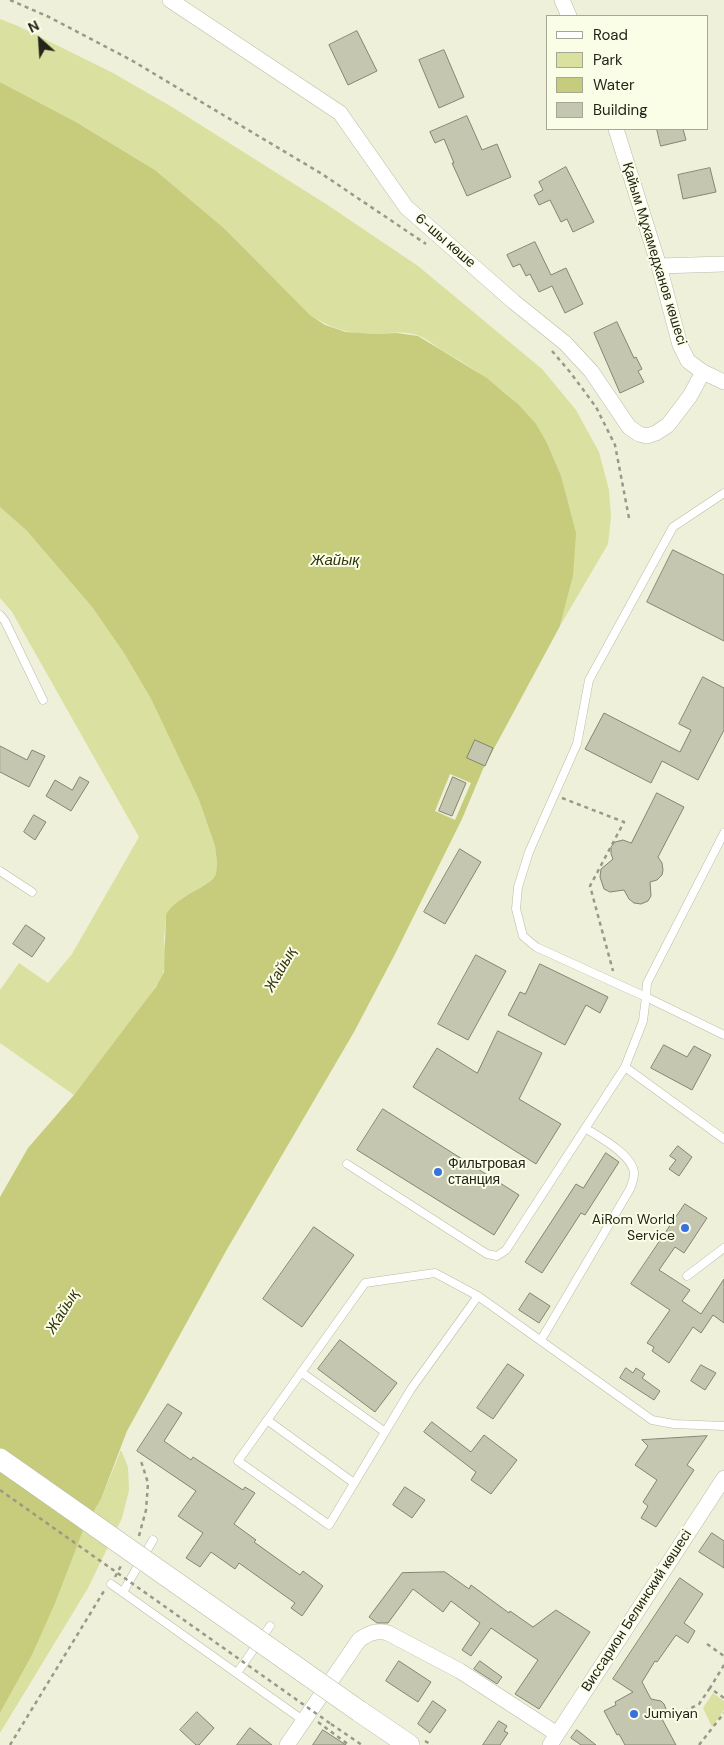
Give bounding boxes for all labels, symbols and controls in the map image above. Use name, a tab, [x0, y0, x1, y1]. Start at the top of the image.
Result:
north arrow	[15, 15, 65, 65]
legend	[546, 15, 709, 130]
text: N	[25, 16, 42, 37]
text: Road	[593, 25, 628, 45]
text: Park	[593, 50, 623, 70]
text: Water	[593, 75, 634, 95]
text: Building	[593, 100, 648, 120]
street label: Қайым Мұхамедханов көшесi	[618, 161, 690, 347]
street label: 6-шы көше	[411, 210, 479, 272]
water label: Жайық	[311, 552, 359, 570]
water label: Жайық	[261, 944, 301, 996]
place label: Фильтровая станция	[448, 1156, 525, 1188]
marker: Фильтровая станция	[432, 1166, 444, 1178]
place label: AiRom World Service	[592, 1212, 675, 1244]
marker: AiRom World Service	[679, 1222, 691, 1234]
water label: Жайық	[43, 1287, 83, 1337]
street label: Виссарион Белинский көшесі	[578, 1527, 696, 1695]
place label: Jumiyan	[644, 1706, 698, 1722]
marker: Jumiyan	[628, 1708, 640, 1720]

